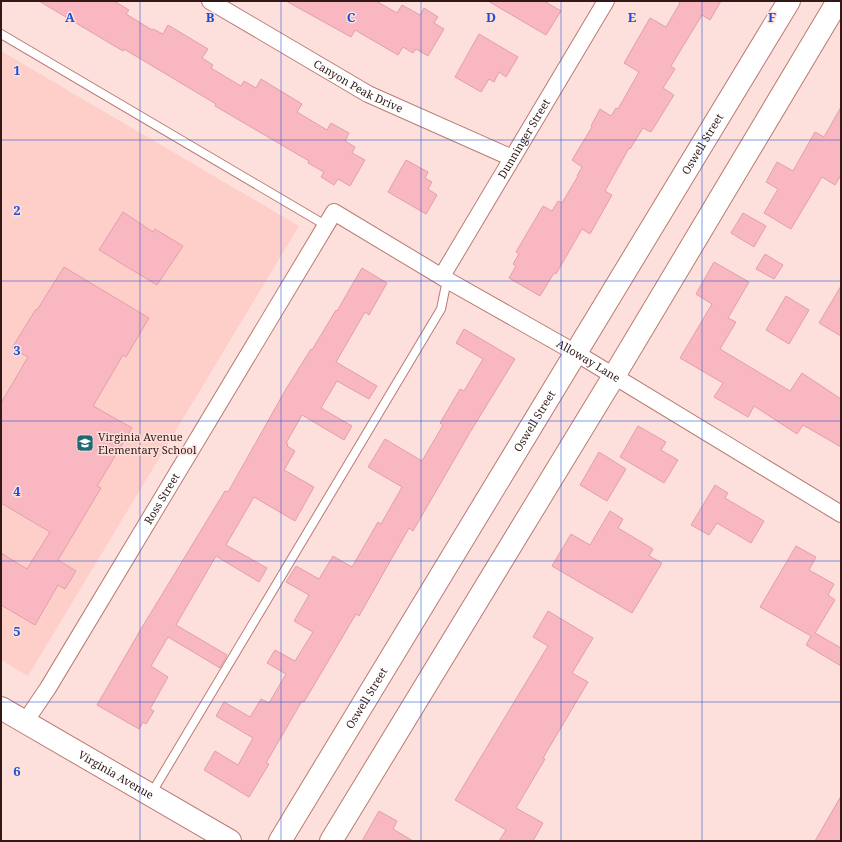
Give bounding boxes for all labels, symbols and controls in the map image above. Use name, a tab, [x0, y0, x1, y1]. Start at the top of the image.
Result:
text: A	[65, 8, 75, 26]
text: B	[206, 8, 215, 26]
text: C	[347, 8, 356, 26]
text: D	[486, 8, 496, 26]
text: E	[628, 8, 637, 26]
text: F	[768, 8, 776, 26]
street label: Canyon Peak Drive	[311, 56, 406, 116]
text: 1	[13, 61, 21, 79]
street label: Dunninger Street	[494, 96, 553, 181]
street label: Oswell Street	[678, 110, 726, 177]
text: 2	[13, 201, 21, 219]
street label: Alloway Lane	[554, 336, 623, 385]
text: 3	[13, 341, 21, 359]
street label: Oswell Street	[510, 387, 558, 454]
place label: Virginia Avenue Elementary School	[98, 429, 197, 457]
school or university icon: Virginia Avenue Elementary School	[75, 433, 95, 453]
street label: Ross Street	[140, 470, 183, 527]
text: 4	[13, 482, 21, 500]
text: 5	[13, 622, 21, 640]
street label: Oswell Street	[342, 664, 390, 731]
street label: Virginia Avenue	[76, 747, 157, 802]
text: 6	[13, 762, 21, 780]

